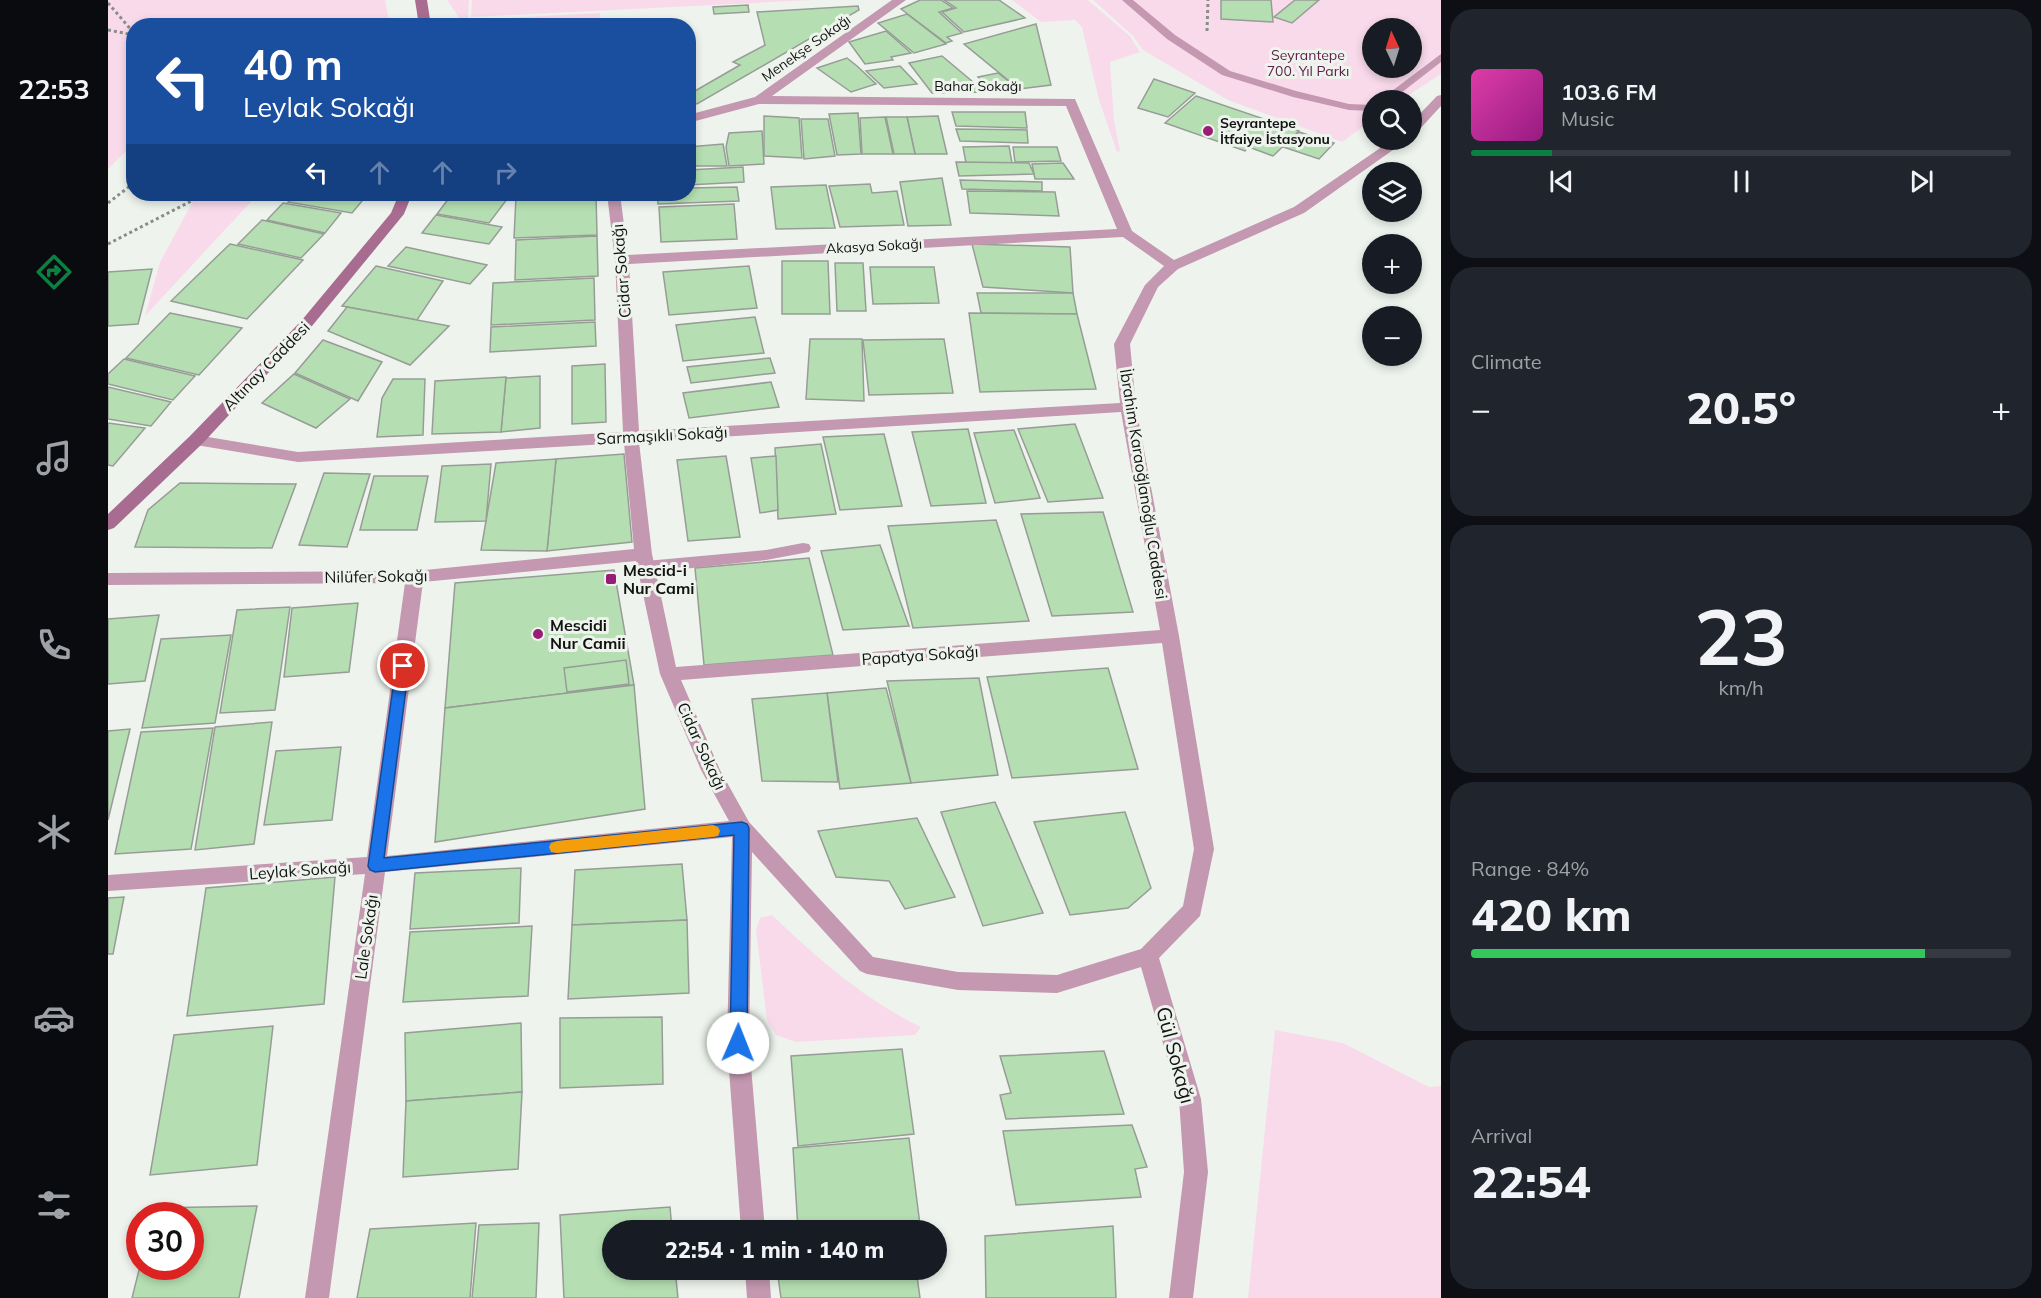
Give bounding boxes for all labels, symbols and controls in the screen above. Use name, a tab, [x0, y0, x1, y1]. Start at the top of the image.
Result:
street label: Menekşe Sokağı	[758, 11, 854, 85]
north arrow	[1362, 18, 1422, 78]
map controls	[1362, 18, 1422, 366]
text: 40 m	[243, 38, 343, 91]
icon: left	[144, 42, 222, 120]
park label: Seyrantepe 700. Yıl Parkı	[1267, 46, 1349, 80]
text: 22:53	[18, 72, 90, 106]
street label: Bahar Sokağı	[934, 77, 1022, 95]
text: 103.6 FM	[1561, 78, 1657, 106]
text: Leylak Sokağı	[243, 90, 415, 124]
button: search	[1362, 90, 1422, 150]
text: Music	[1561, 106, 1614, 131]
place label: Seyrantepe İtfaiye İstasyonu	[1220, 114, 1330, 148]
marker: Seyrantepe İtfaiye İstasyonu	[1201, 124, 1215, 138]
icon: left	[300, 156, 333, 189]
icon: ahead	[363, 156, 396, 189]
icon: ahead	[426, 156, 459, 189]
icon: right	[489, 156, 522, 189]
button: layers	[1362, 162, 1422, 222]
icon: previous	[1545, 165, 1578, 198]
icon: pause	[1725, 165, 1758, 198]
icon: next	[1905, 165, 1938, 198]
street label: Cidar Sokağı	[607, 223, 635, 319]
street label: Akasya Sokağı	[826, 234, 922, 258]
button: +	[1362, 234, 1422, 294]
icon: directions	[33, 251, 75, 293]
button: −	[1362, 306, 1422, 366]
street label: Altınay Caddesi	[218, 317, 314, 415]
text: Climate	[1471, 349, 1542, 374]
street label: İbrahim Karaoğlanoğlu Caddesi	[1116, 367, 1172, 601]
text: 20.5°	[1686, 379, 1796, 435]
text: −	[1471, 388, 1491, 429]
text: +	[1991, 388, 2011, 429]
street label: Sarmaşıklı Sokağı	[596, 422, 728, 448]
icon: music	[33, 437, 75, 479]
place label: Mescid-i Nur Cami	[623, 560, 694, 598]
street label: Nilüfer Sokağı	[324, 565, 428, 587]
marker: Mescid-i Nur Cami	[604, 572, 618, 586]
text: 23	[1694, 587, 1788, 685]
place label: Mescidi Nur Camii	[550, 615, 626, 653]
icon: phone	[33, 624, 75, 666]
marker: Mescidi Nur Camii	[531, 627, 545, 641]
pin	[377, 640, 428, 691]
street label: Papatya Sokağı	[861, 641, 979, 669]
icon: arrive	[386, 649, 419, 682]
text: km/h	[1718, 675, 1764, 700]
street label: Cidar Sokağı	[673, 699, 731, 793]
icon: climate	[33, 811, 75, 853]
street label: Leylak Sokağı	[248, 856, 352, 884]
text: Range · 84%	[1471, 856, 1589, 881]
text: 420 km	[1471, 886, 1632, 942]
street label: Lale Sokağı	[350, 893, 382, 981]
icon: car	[33, 997, 75, 1039]
street label: Gül Sokağı	[1151, 1004, 1201, 1106]
position arrow	[706, 1011, 770, 1075]
text: Arrival	[1471, 1123, 1532, 1148]
text: 22:54	[1471, 1153, 1591, 1209]
icon: filters	[33, 1184, 75, 1226]
speed limit sign: 30	[126, 1202, 204, 1280]
text: 22:54 · 1 min · 140 m	[665, 1236, 884, 1264]

